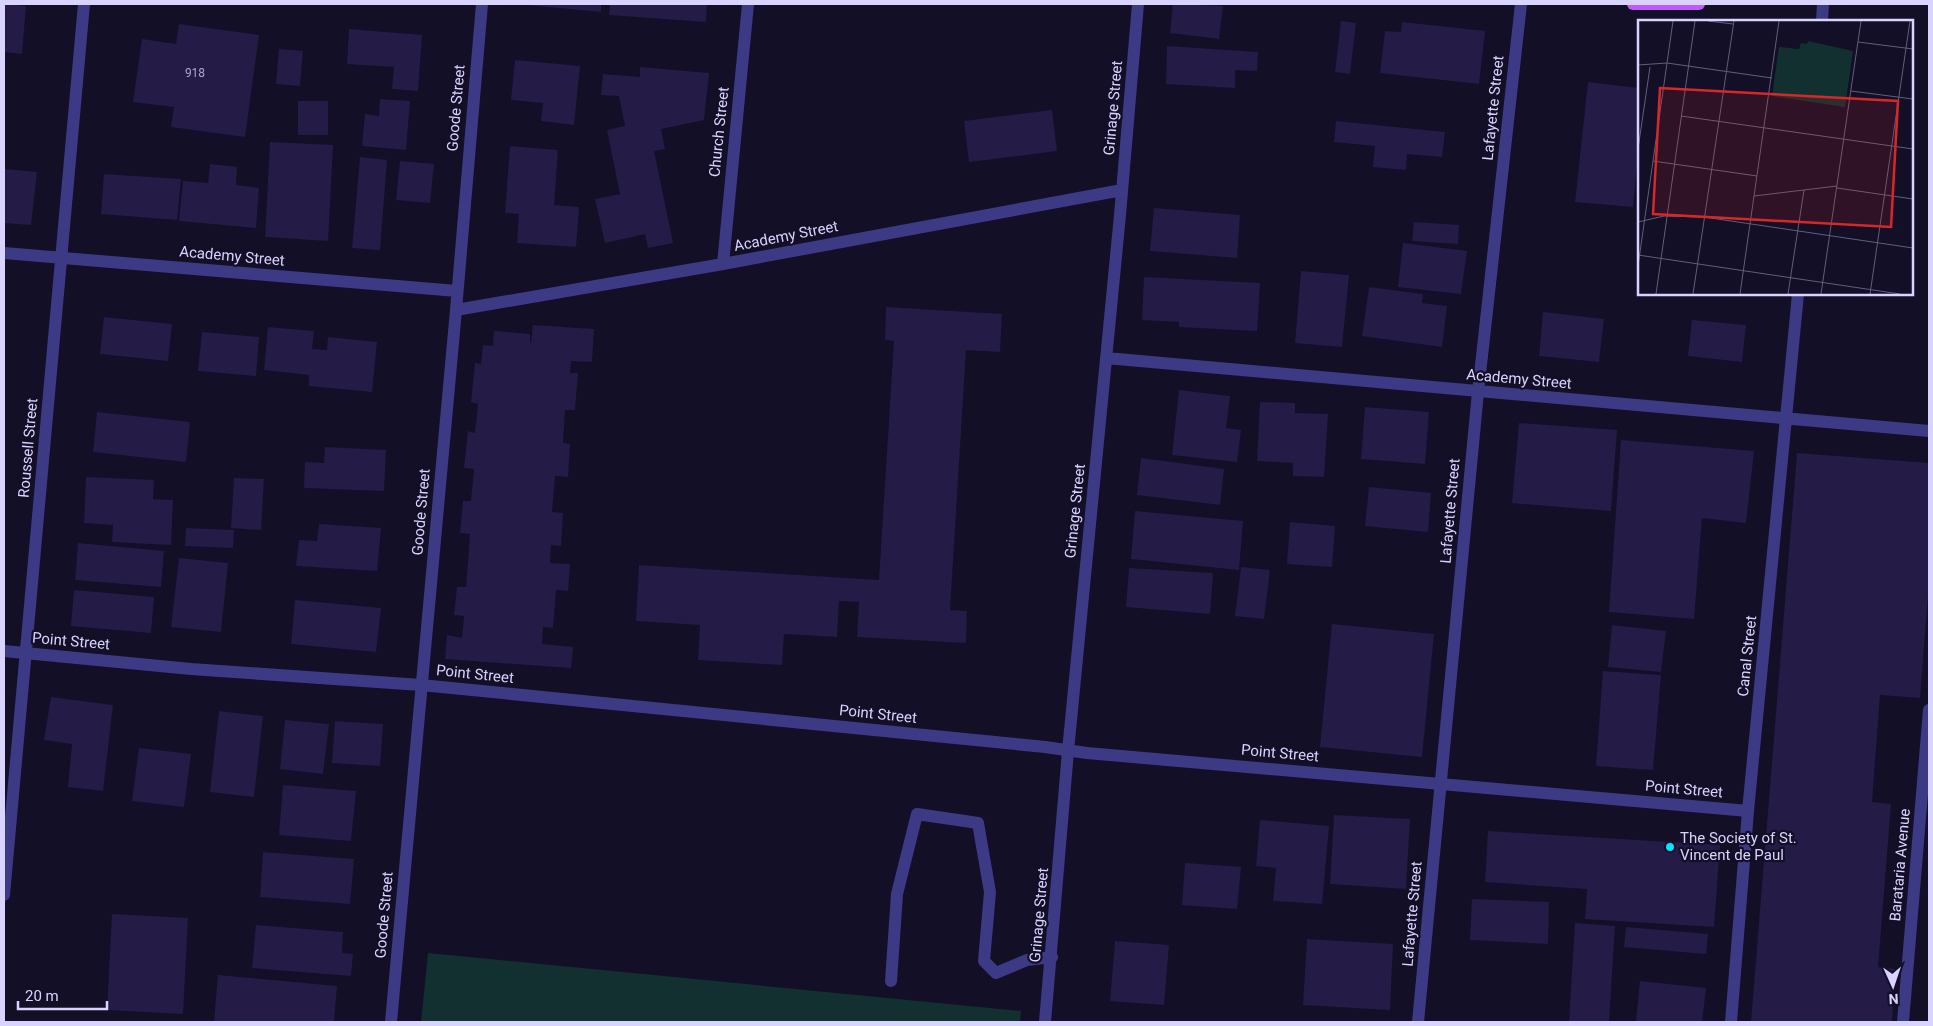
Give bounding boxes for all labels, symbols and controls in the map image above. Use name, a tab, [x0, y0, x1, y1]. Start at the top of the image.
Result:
inset map	[1638, 20, 1913, 295]
street label: Lafayette Street	[1479, 55, 1507, 161]
street label: Grinage Street	[1100, 60, 1126, 156]
street label: Goode Street	[443, 64, 469, 152]
house number: 918	[185, 66, 205, 80]
street label: Church Street	[705, 86, 733, 178]
street label: Academy Street	[732, 217, 840, 255]
street label: Academy Street	[179, 242, 286, 270]
street label: Academy Street	[1466, 365, 1573, 393]
street label: Roussell Street	[15, 397, 41, 499]
street label: Lafayette Street	[1436, 458, 1464, 564]
street label: Grinage Street	[1061, 463, 1089, 559]
street label: Goode Street	[408, 468, 434, 556]
street label: Canal Street	[1734, 615, 1760, 697]
street label: Point Street	[31, 629, 111, 653]
street label: Point Street	[435, 661, 515, 687]
street label: Point Street	[838, 701, 918, 727]
street label: Point Street	[1240, 741, 1320, 765]
street label: Point Street	[1644, 777, 1724, 801]
street label: Barataria Avenue	[1886, 808, 1914, 922]
place label: The Society of St. Vincent de Paul	[1680, 829, 1797, 864]
marker: The Society of St. Vincent de Paul	[1664, 841, 1676, 853]
street label: Lafayette Street	[1398, 861, 1426, 967]
street label: Grinage Street	[1026, 867, 1052, 963]
street label: Goode Street	[371, 871, 397, 959]
north arrow	[1868, 961, 1918, 1011]
scale bar	[18, 978, 106, 1010]
text: 20 m	[25, 987, 59, 1005]
text: N	[1888, 991, 1899, 1007]

